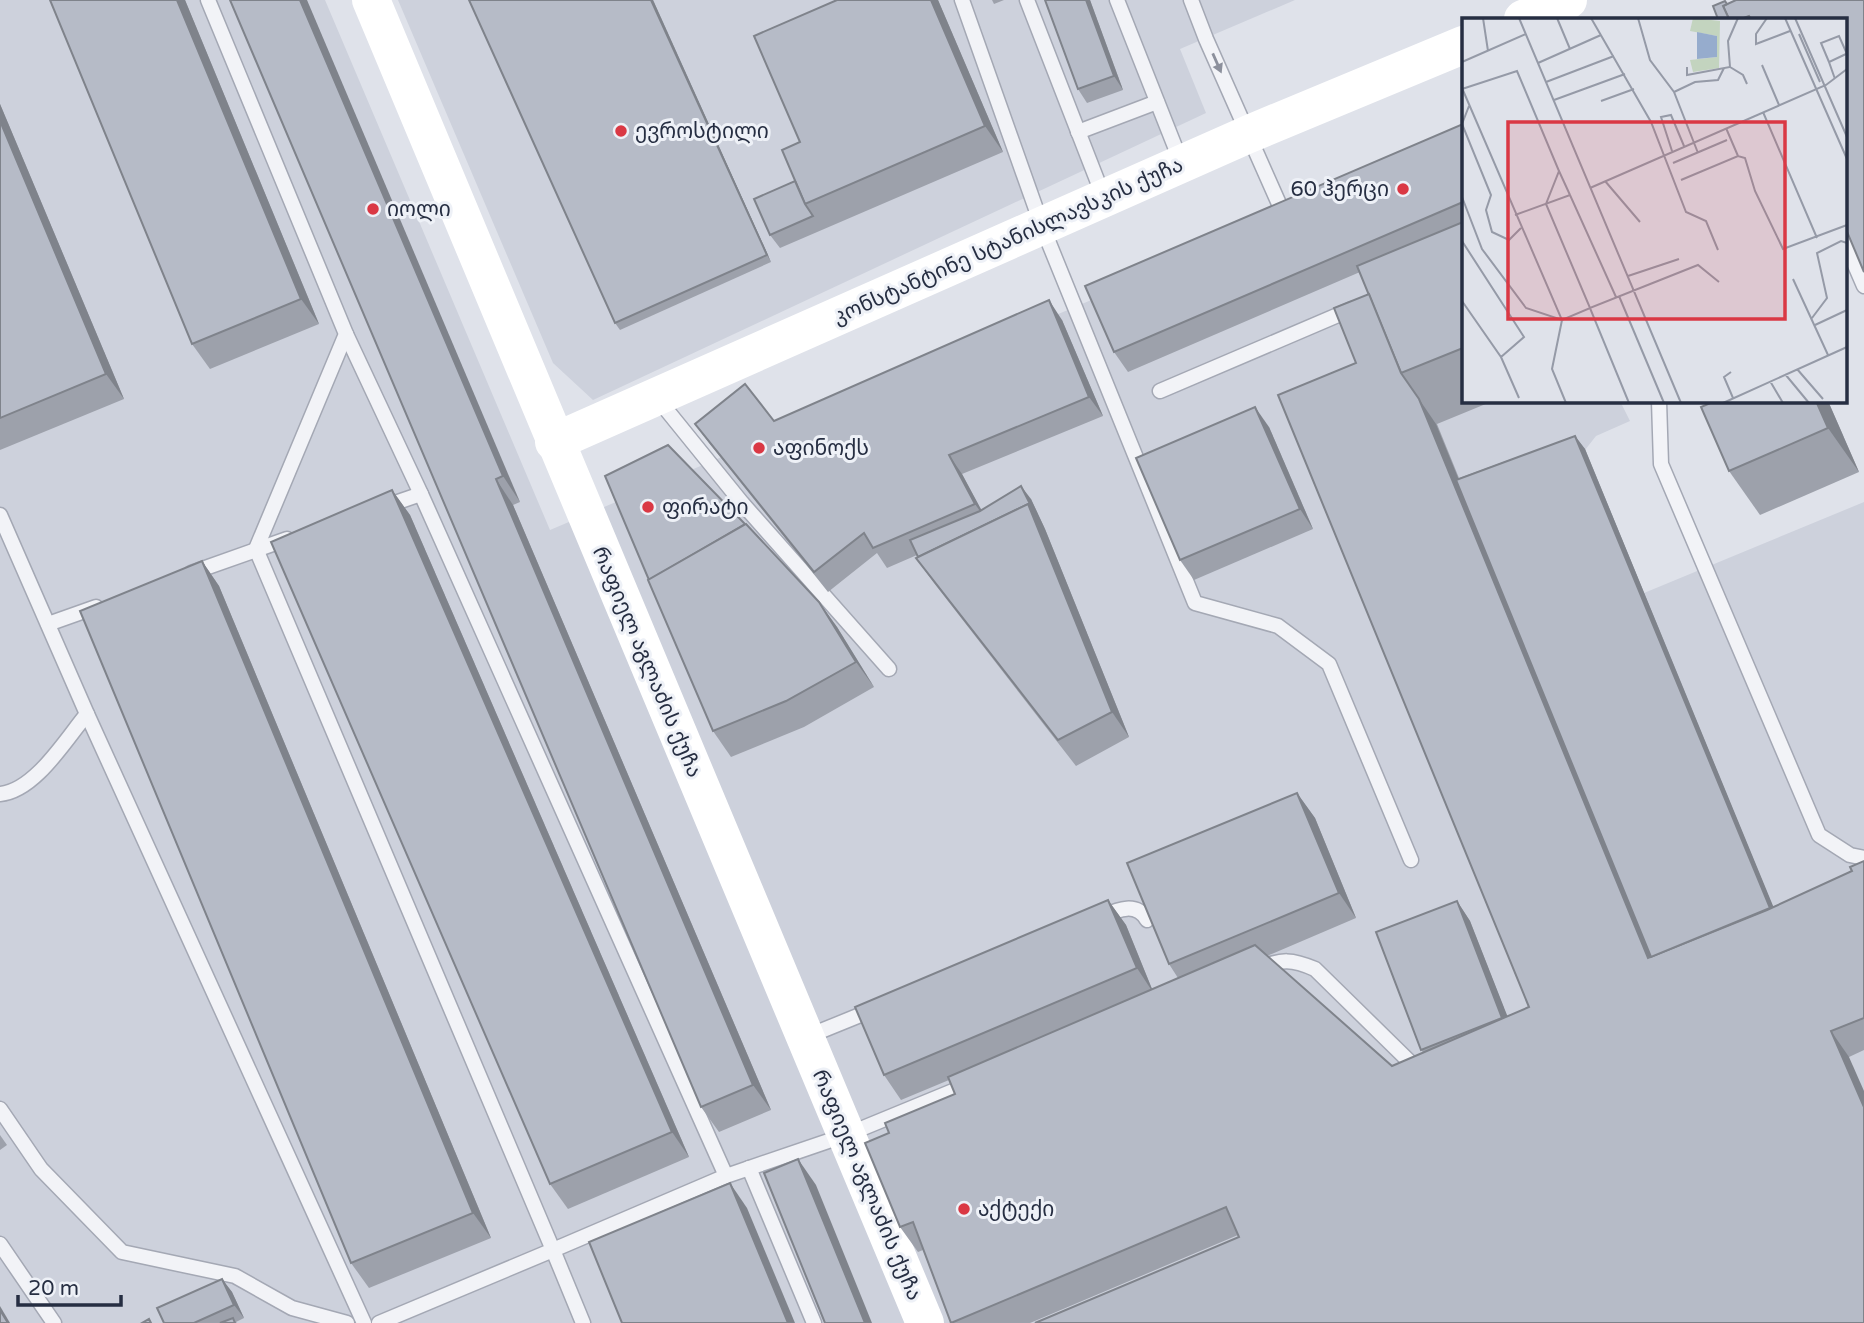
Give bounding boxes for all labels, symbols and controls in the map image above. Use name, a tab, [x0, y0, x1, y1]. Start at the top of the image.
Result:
inset map	[1462, 18, 1846, 402]
one-way arrow	[1211, 53, 1223, 73]
place label: ევროსტილი	[635, 119, 769, 144]
marker: ევროსტილი	[613, 123, 629, 139]
street label: კონსტანტინე სტანისლავსკის ქუჩა	[829, 152, 1187, 330]
place label: 60 ჰერცი	[1291, 177, 1389, 202]
marker: 60 ჰერცი	[1395, 181, 1411, 197]
place label: იოლი	[387, 197, 451, 222]
marker: იოლი	[365, 201, 381, 217]
place label: აფინოქს	[773, 436, 869, 461]
marker: აფინოქს	[751, 440, 767, 456]
place label: ფირატი	[662, 495, 749, 520]
marker: ფირატი	[640, 499, 656, 515]
street label: რაფიელ აგლაძის ქუჩა	[587, 543, 707, 781]
street label: რაფიელ აგლაძის ქუჩა	[807, 1066, 927, 1304]
place label: აქტექი	[978, 1197, 1054, 1222]
marker: აქტექი	[956, 1201, 972, 1217]
scale bar	[18, 1264, 121, 1308]
text: 20 m	[28, 1276, 79, 1301]

